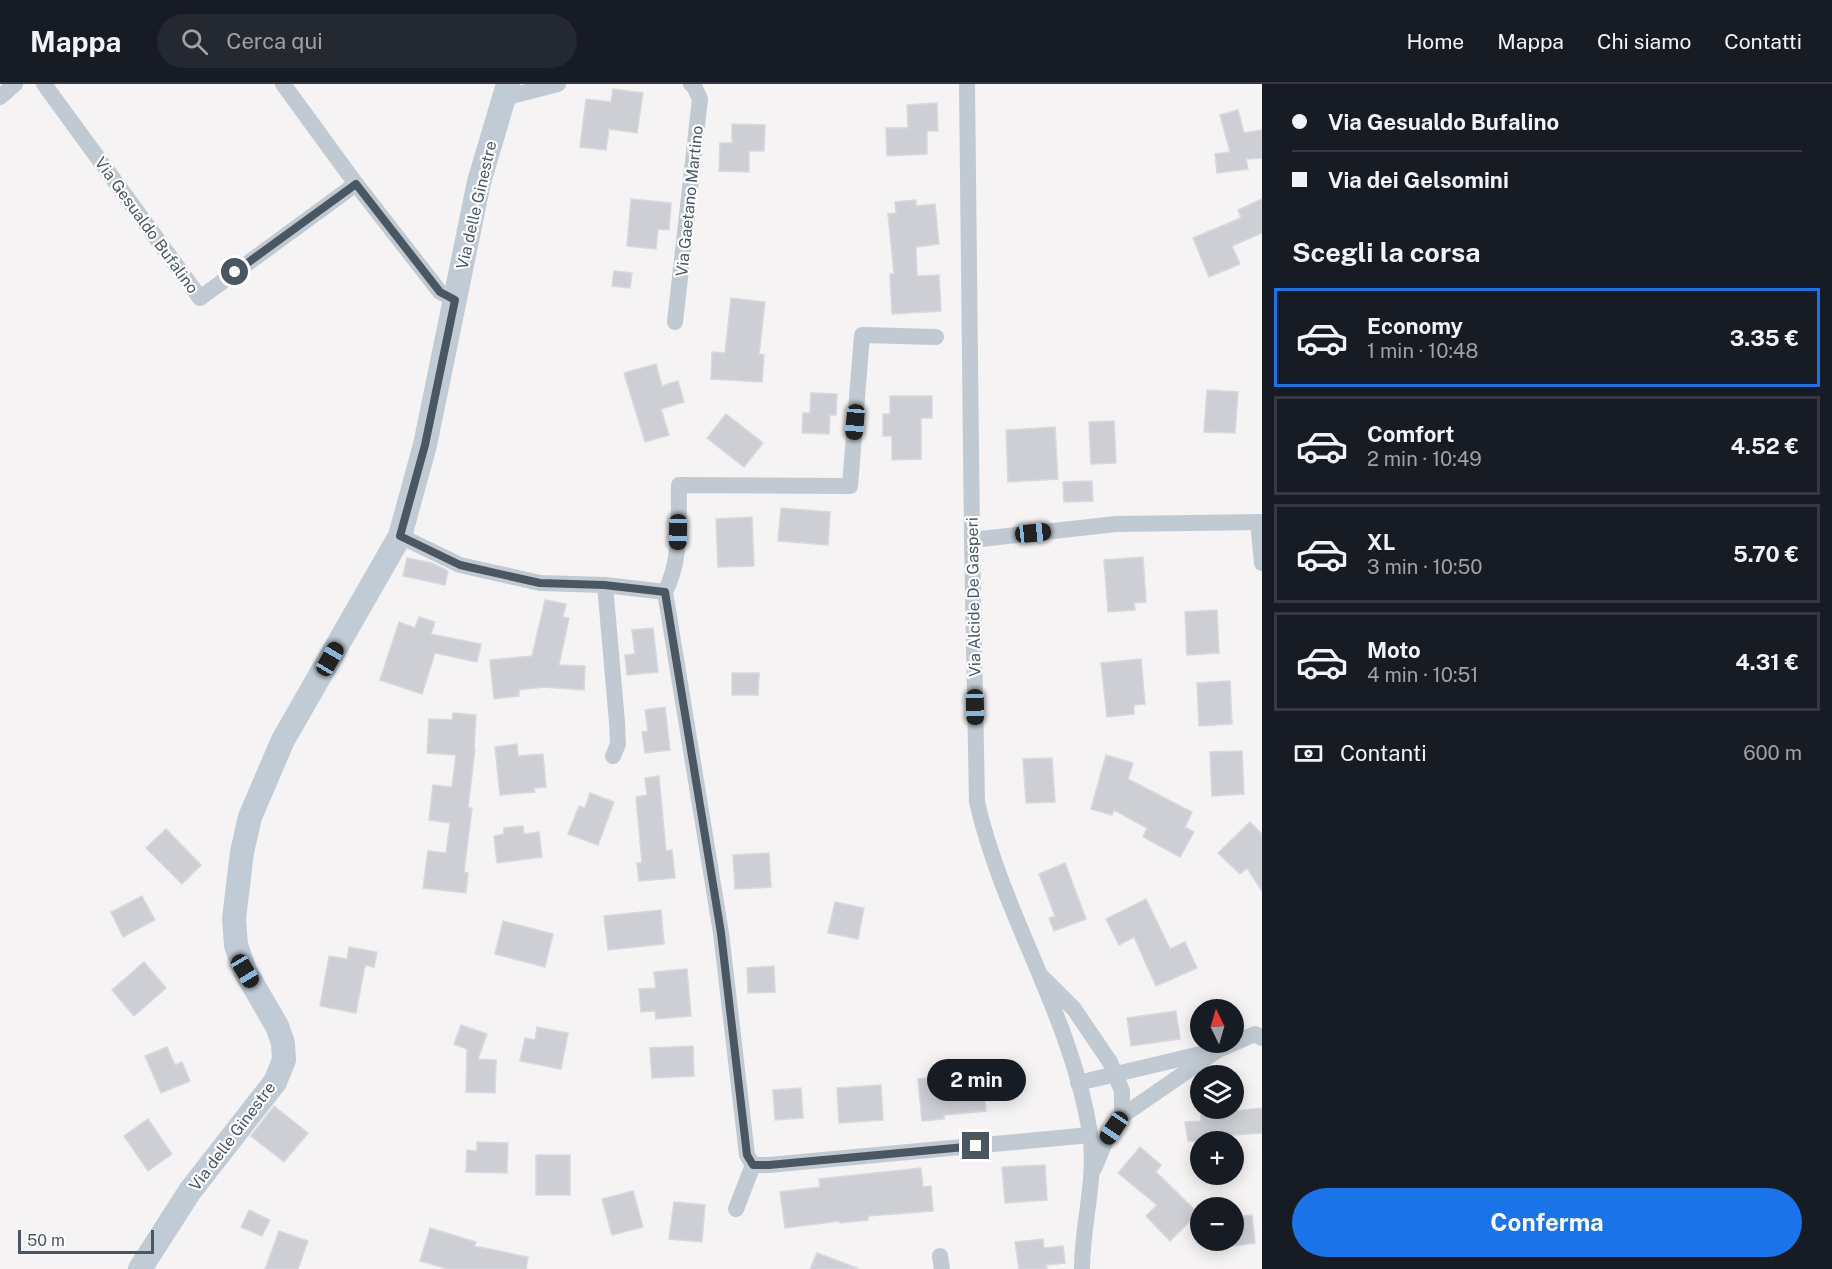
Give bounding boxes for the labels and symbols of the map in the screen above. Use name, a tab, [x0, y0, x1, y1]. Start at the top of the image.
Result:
street label: Via Gaetano Martino	[672, 125, 707, 277]
street label: Via delle Ginestre	[452, 139, 500, 271]
street label: Via Gesualdo Bufalino	[91, 154, 202, 297]
route start	[221, 258, 248, 285]
car	[844, 403, 866, 441]
car	[669, 514, 687, 550]
street label: Via Alcide De Gasperi	[963, 517, 984, 677]
car	[1014, 522, 1052, 544]
car	[313, 639, 347, 679]
car	[966, 689, 984, 725]
car	[228, 951, 262, 991]
north arrow	[1190, 999, 1244, 1053]
callout: 2 min	[926, 1059, 1026, 1101]
street label: Via delle Ginestre	[185, 1078, 279, 1194]
car	[1096, 1108, 1132, 1148]
route end	[962, 1132, 989, 1159]
scale bar	[18, 1227, 154, 1254]

